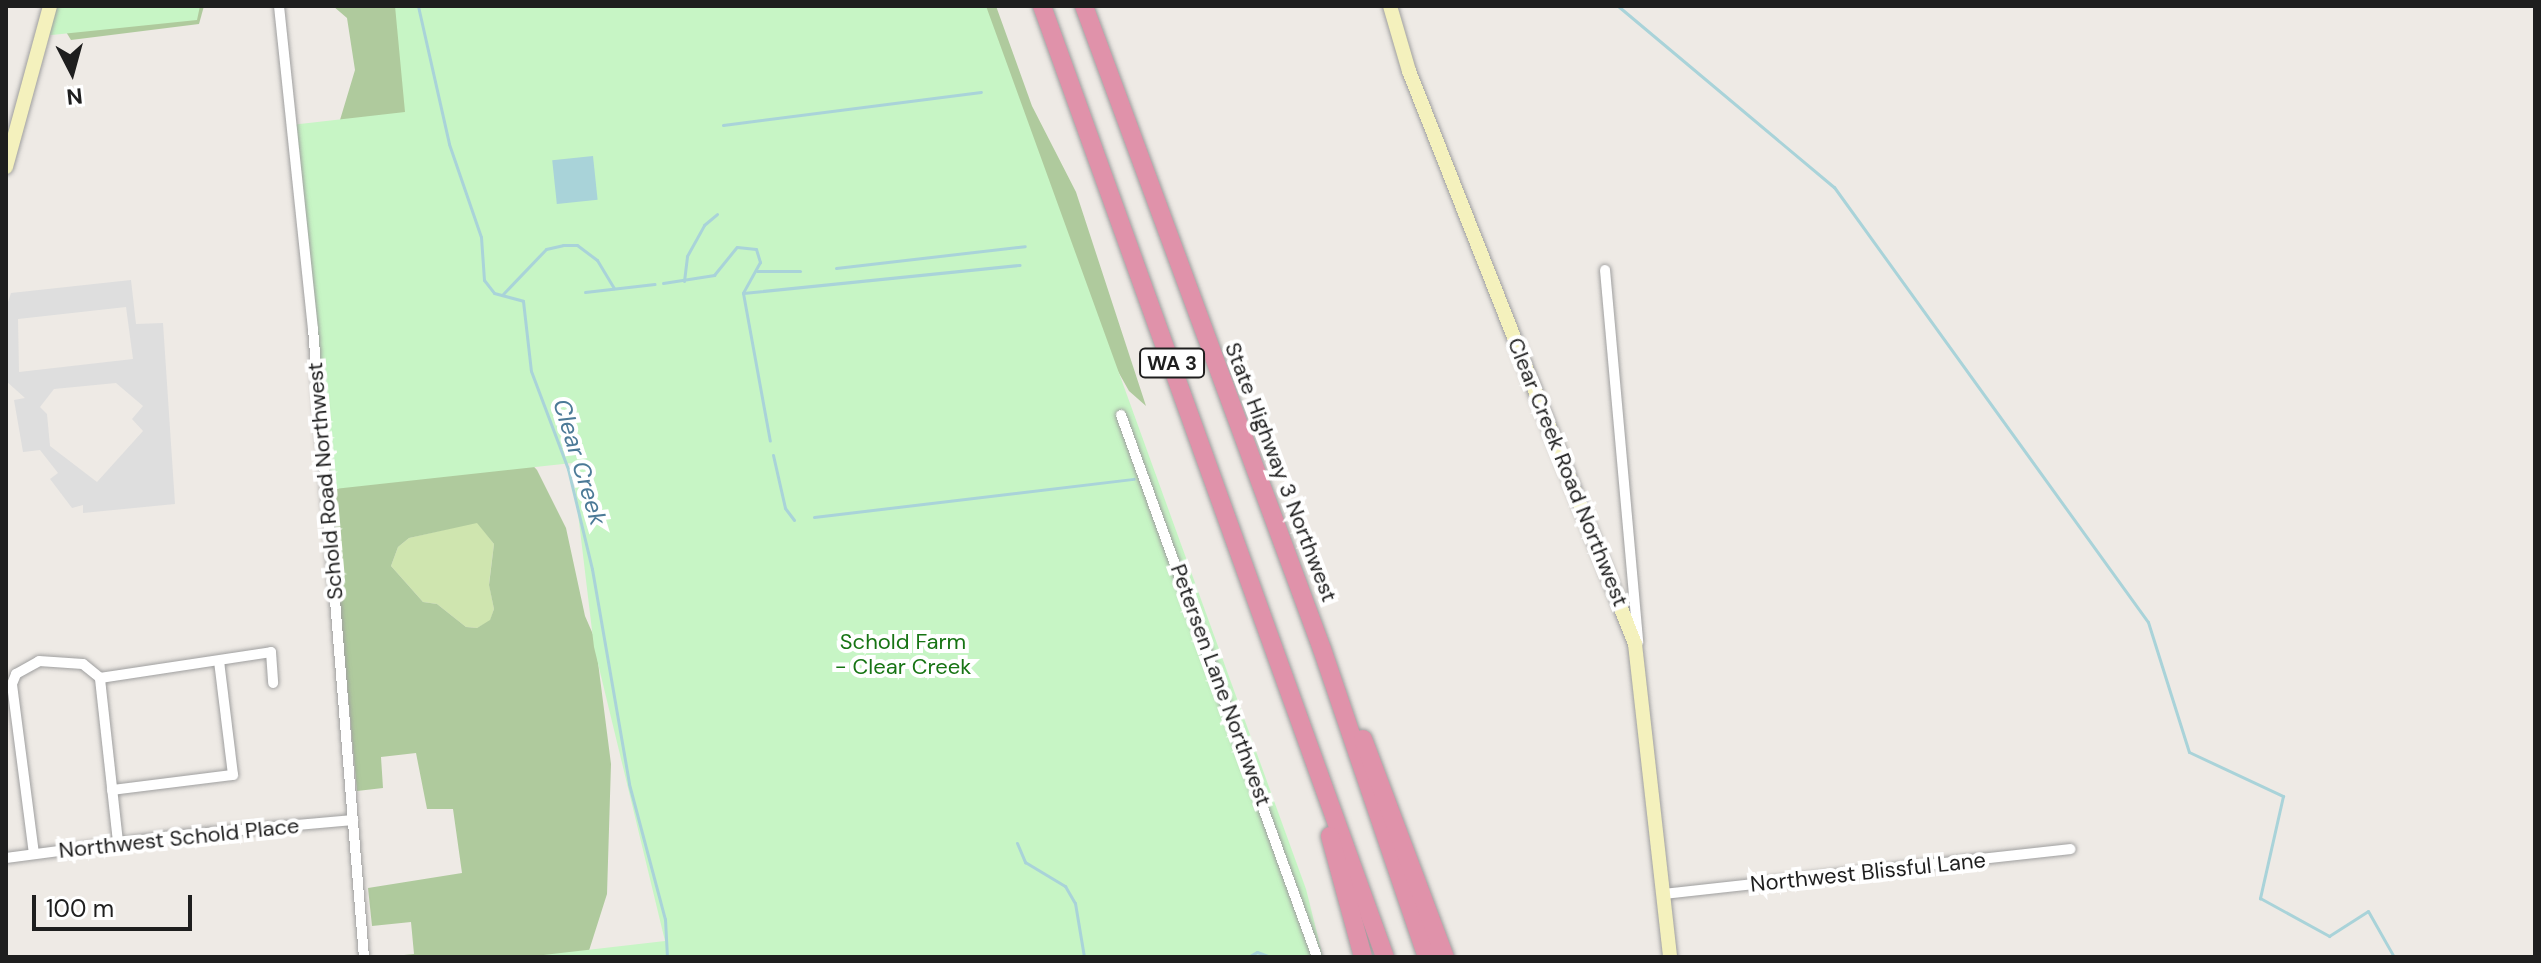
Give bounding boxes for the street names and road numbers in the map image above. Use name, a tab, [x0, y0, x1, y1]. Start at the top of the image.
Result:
street label: Clear Creek Road Northwest	[1502, 334, 1634, 610]
street label: State Highway 3 Northwest	[1219, 339, 1343, 605]
road number: WA 3	[1138, 347, 1206, 379]
street label: Schold Road Northwest	[301, 361, 349, 601]
street label: Petersen Lane Northwest	[1165, 560, 1277, 810]
street label: Northwest Schold Place	[57, 812, 301, 864]
street label: Northwest Blissful Lane	[1749, 847, 1987, 897]

